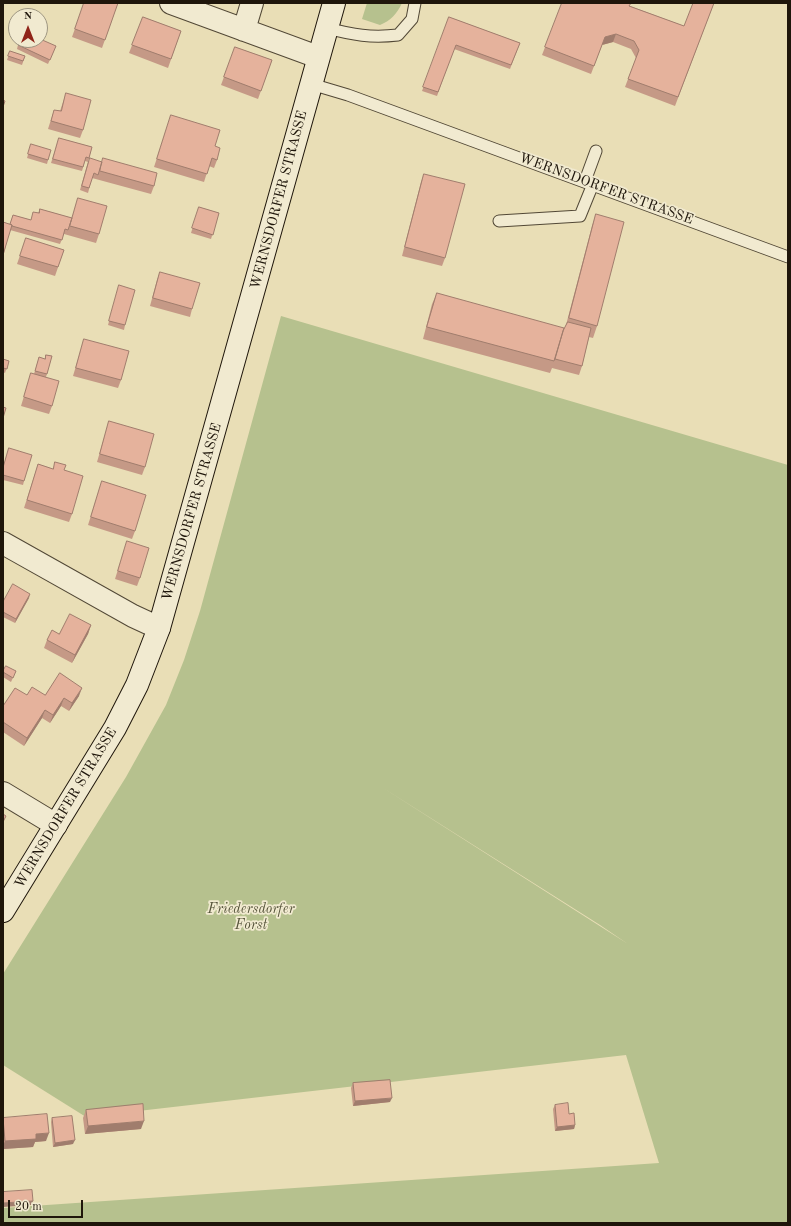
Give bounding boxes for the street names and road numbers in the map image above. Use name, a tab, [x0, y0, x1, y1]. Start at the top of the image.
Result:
street label: WERNSDORFER STRASSE	[247, 109, 311, 291]
street label: WERNSDORFER STRASSE	[517, 150, 695, 228]
street label: WERNSDORFER STRASSE	[159, 421, 225, 603]
street label: WERNSDORFER STRASSE	[11, 725, 121, 891]

